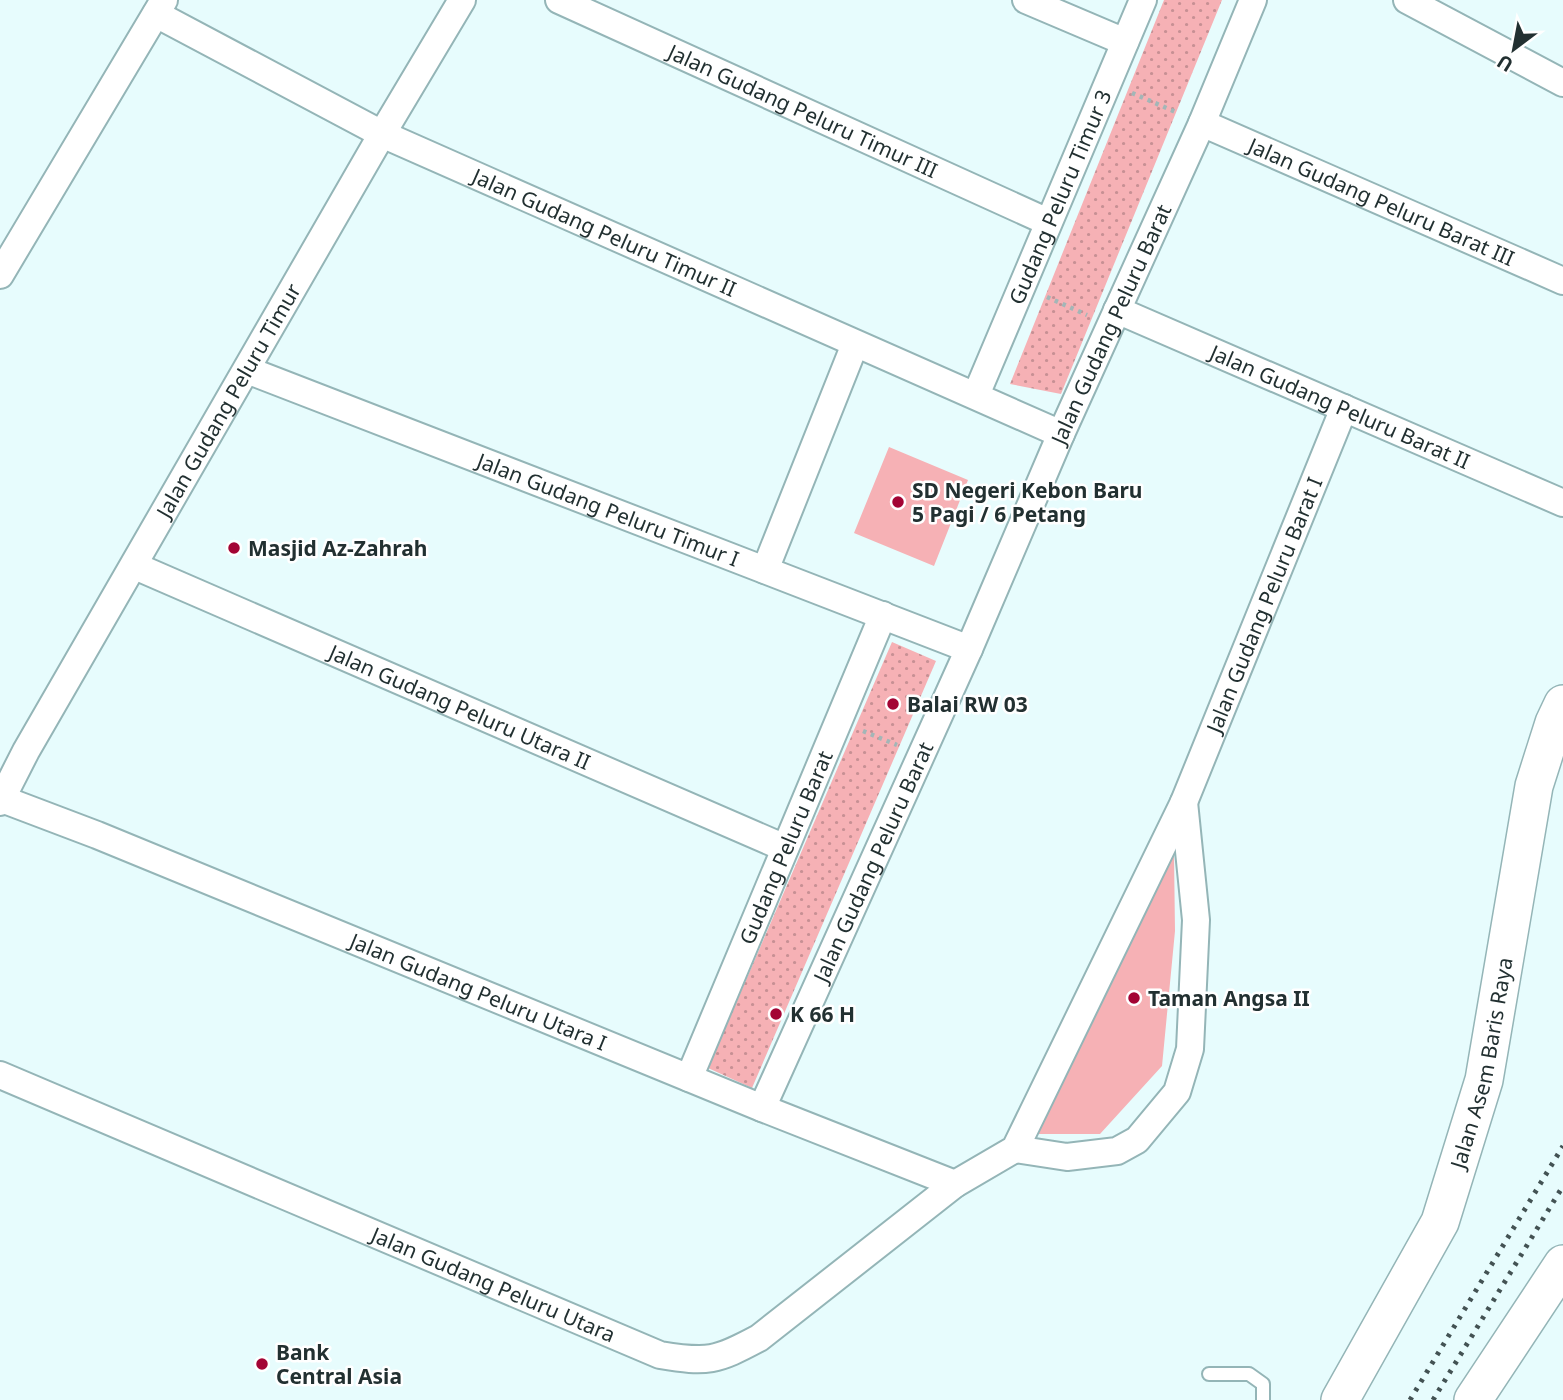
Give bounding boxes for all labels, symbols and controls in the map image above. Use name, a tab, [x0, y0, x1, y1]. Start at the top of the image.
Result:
north arrow	[1479, 14, 1549, 84]
street label: Jalan Gudang Peluru Timur III	[662, 37, 942, 184]
text: U	[1492, 49, 1518, 78]
street label: Gudang Peluru Timur 3	[1002, 85, 1117, 309]
street label: Jalan Gudang Peluru Barat III	[1242, 130, 1519, 272]
street label: Jalan Gudang Peluru Timur II	[466, 161, 741, 303]
street label: Jalan Gudang Peluru Barat	[1044, 199, 1178, 450]
street label: Jalan Gudang Peluru Timur	[149, 278, 307, 524]
street label: Jalan Gudang Peluru Barat II	[1204, 337, 1474, 475]
street label: Jalan Gudang Peluru Timur I	[471, 445, 743, 573]
street label: Jalan Gudang Peluru Barat I	[1199, 473, 1328, 739]
place label: SD Negeri Kebon Baru 5 Pagi / 6 Petang	[912, 476, 1143, 528]
marker: SD Negeri Kebon Baru 5 Pagi / 6 Petang	[890, 494, 906, 510]
place label: Masjid Az-Zahrah	[248, 534, 427, 562]
marker: Masjid Az-Zahrah	[226, 540, 242, 556]
street label: Jalan Gudang Peluru Utara II	[323, 637, 595, 776]
place label: Balai RW 03	[907, 690, 1028, 718]
marker: Balai RW 03	[885, 696, 901, 712]
street label: Jalan Gudang Peluru Barat	[806, 737, 940, 988]
street label: Gudang Peluru Barat	[733, 746, 839, 949]
street label: Jalan Gudang Peluru Utara I	[344, 926, 611, 1057]
street label: Jalan Asem Baris Raya	[1443, 955, 1519, 1174]
place label: Taman Angsa II	[1148, 984, 1310, 1012]
marker: Taman Angsa II	[1126, 990, 1142, 1006]
place label: K 66 H	[790, 1000, 855, 1028]
marker: K 66 H	[768, 1006, 784, 1022]
street label: Jalan Gudang Peluru Utara	[365, 1219, 620, 1348]
place label: Bank Central Asia	[276, 1338, 402, 1390]
marker: Bank Central Asia	[254, 1356, 270, 1372]

